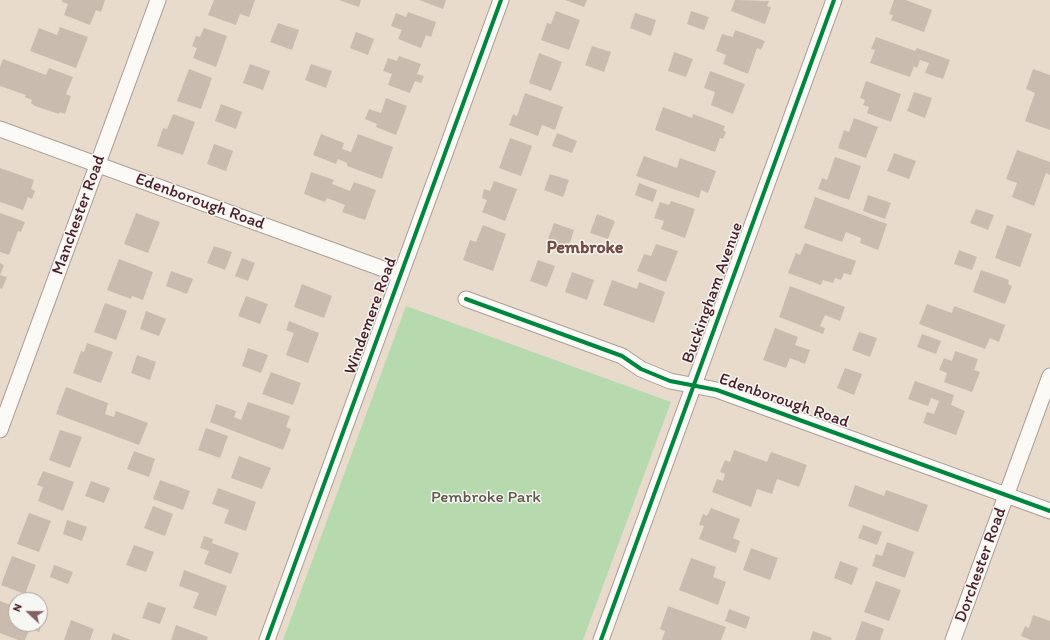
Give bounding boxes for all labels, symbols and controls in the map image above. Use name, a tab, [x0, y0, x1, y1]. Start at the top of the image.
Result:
street label: Manchester Road	[48, 152, 110, 278]
street label: Edenborough Road	[132, 169, 268, 235]
street label: Buckingham Avenue	[678, 220, 748, 366]
district label: Pembroke	[546, 237, 624, 259]
street label: Windemere Road	[340, 254, 402, 378]
street label: Edenborough Road	[716, 369, 852, 433]
park label: Pembroke Park	[431, 488, 541, 508]
street label: Dorchester Road	[951, 505, 1011, 625]
north arrow	[8, 592, 48, 632]
text: N	[10, 602, 25, 614]

